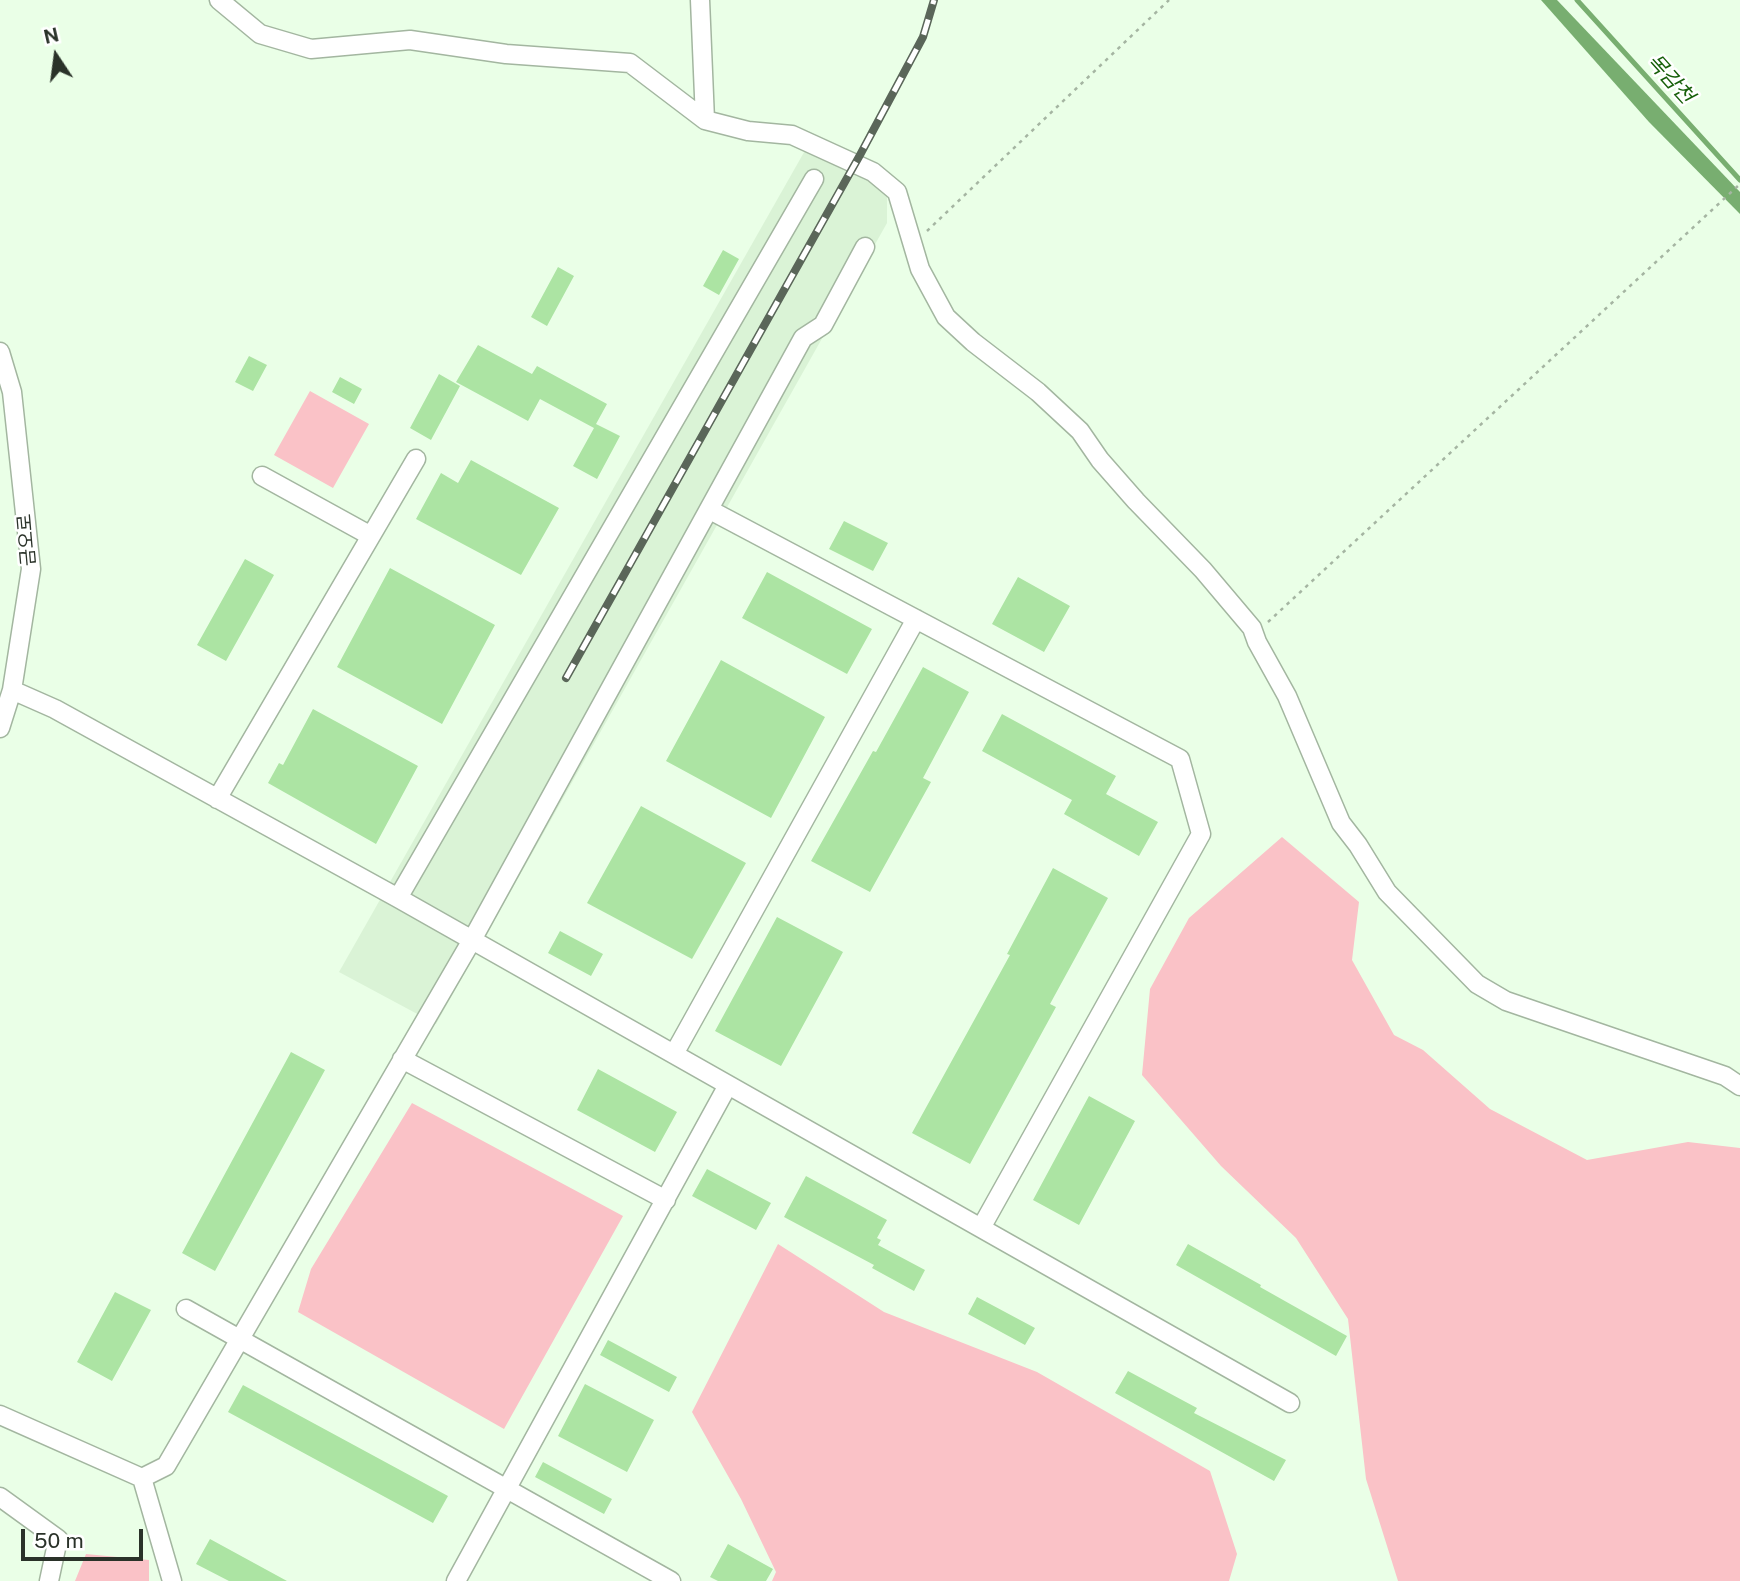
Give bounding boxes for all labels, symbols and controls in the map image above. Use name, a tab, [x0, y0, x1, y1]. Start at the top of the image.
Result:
north arrow	[21, 21, 91, 91]
text: N	[42, 23, 61, 48]
water label: 목감천	[1641, 49, 1699, 109]
street label: 금오로	[13, 513, 41, 567]
scale bar	[24, 1514, 147, 1558]
text: 50 m	[34, 1528, 84, 1553]

